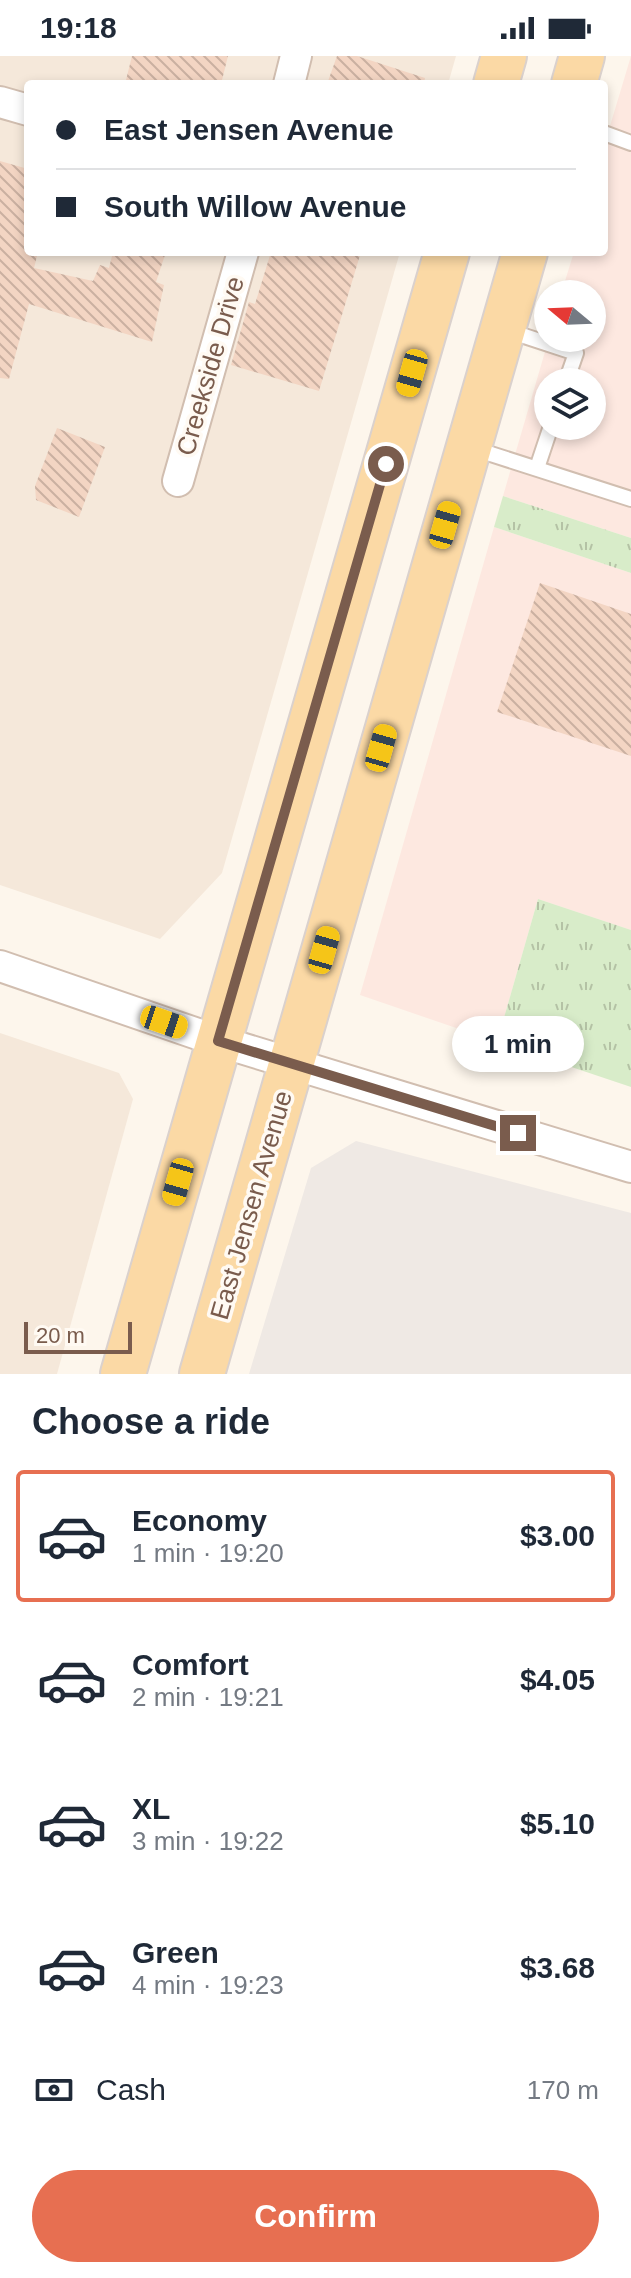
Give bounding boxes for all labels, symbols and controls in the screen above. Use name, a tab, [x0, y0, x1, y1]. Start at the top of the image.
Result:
text: 19:18	[40, 11, 117, 44]
text: East Jensen Avenue	[104, 113, 394, 146]
text: South Willow Avenue	[104, 190, 407, 223]
street label: Creekside Drive	[170, 273, 250, 459]
north arrow	[534, 280, 606, 352]
map controls	[534, 280, 606, 440]
car	[394, 347, 430, 399]
button: layers	[534, 368, 606, 440]
route start	[368, 446, 404, 482]
car	[427, 499, 463, 551]
car	[363, 722, 399, 774]
car	[306, 924, 342, 976]
car	[137, 1003, 191, 1041]
callout: 1 min	[452, 1017, 584, 1073]
text: 1 min	[484, 1029, 552, 1059]
street label: East Jensen Avenue	[204, 1087, 298, 1323]
route end	[500, 1115, 536, 1151]
car	[160, 1156, 196, 1208]
scale bar	[24, 1318, 132, 1354]
text: 20 m	[36, 1323, 85, 1348]
text: Choose a ride	[32, 1401, 270, 1442]
icon: car	[36, 1500, 108, 1572]
text: Economy	[132, 1504, 267, 1537]
text: $3.00	[520, 1519, 595, 1552]
text: 1 min · 19:20	[132, 1538, 284, 1568]
icon: car	[36, 1644, 108, 1716]
text: Comfort	[132, 1648, 249, 1681]
text: $4.05	[520, 1663, 595, 1696]
text: 2 min · 19:21	[132, 1682, 284, 1712]
icon: car	[36, 1788, 108, 1860]
text: XL	[132, 1792, 170, 1825]
text: $5.10	[520, 1807, 595, 1840]
text: 3 min · 19:22	[132, 1826, 284, 1856]
icon: car	[36, 1932, 108, 2004]
text: Green	[132, 1936, 219, 1969]
text: $3.68	[520, 1951, 595, 1984]
text: 4 min · 19:23	[132, 1970, 284, 2000]
icon: cash	[32, 2068, 76, 2112]
text: Cash	[96, 2073, 166, 2106]
text: 170 m	[527, 2075, 599, 2105]
button: Confirm	[32, 2170, 599, 2262]

